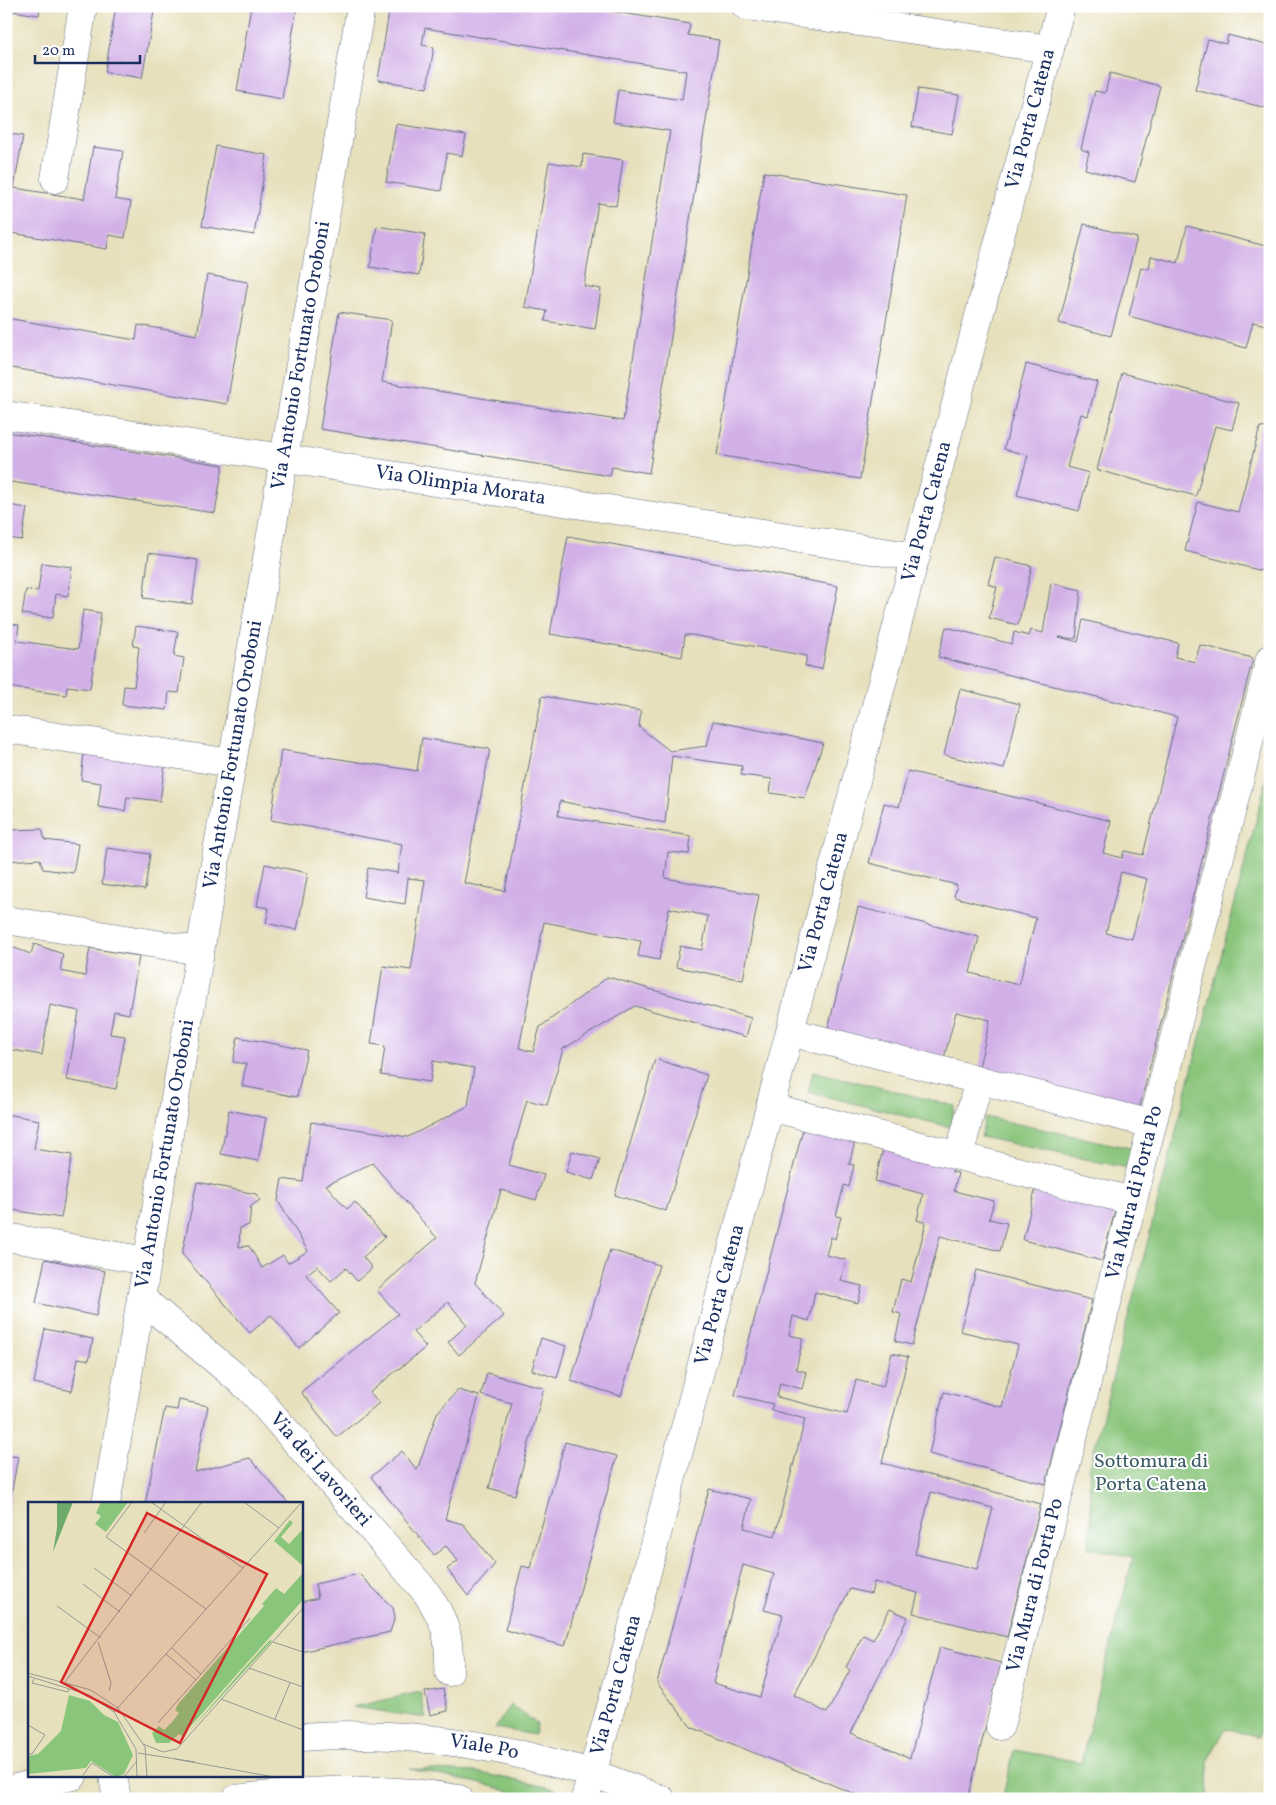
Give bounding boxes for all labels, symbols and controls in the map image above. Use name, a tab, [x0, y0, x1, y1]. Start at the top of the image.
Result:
scale bar	[35, 32, 140, 64]
text: 20 m	[42, 41, 75, 62]
street label: Via Porta Catena	[999, 46, 1063, 193]
street label: Via Antonio Fortunato Oroboni	[265, 219, 338, 492]
street label: Via Porta Catena	[895, 438, 959, 585]
street label: Via Olimpia Morata	[373, 459, 548, 513]
street label: Via Antonio Fortunato Oroboni	[197, 618, 270, 891]
street label: Via Porta Catena	[792, 829, 856, 976]
street label: Via Antonio Fortunato Oroboni	[129, 1017, 202, 1291]
street label: Via Mura di Porta Po	[1099, 1103, 1170, 1283]
street label: Via Porta Catena	[688, 1221, 752, 1368]
street label: Via dei Lavorieri	[263, 1406, 378, 1533]
park label: Sottomura di Porta Catena	[1094, 1448, 1208, 1499]
street label: Via Mura di Porta Po	[1000, 1495, 1071, 1676]
inset map	[28, 1502, 302, 1778]
street label: Via Porta Catena	[584, 1612, 649, 1759]
street label: Viale Po	[448, 1728, 522, 1767]

